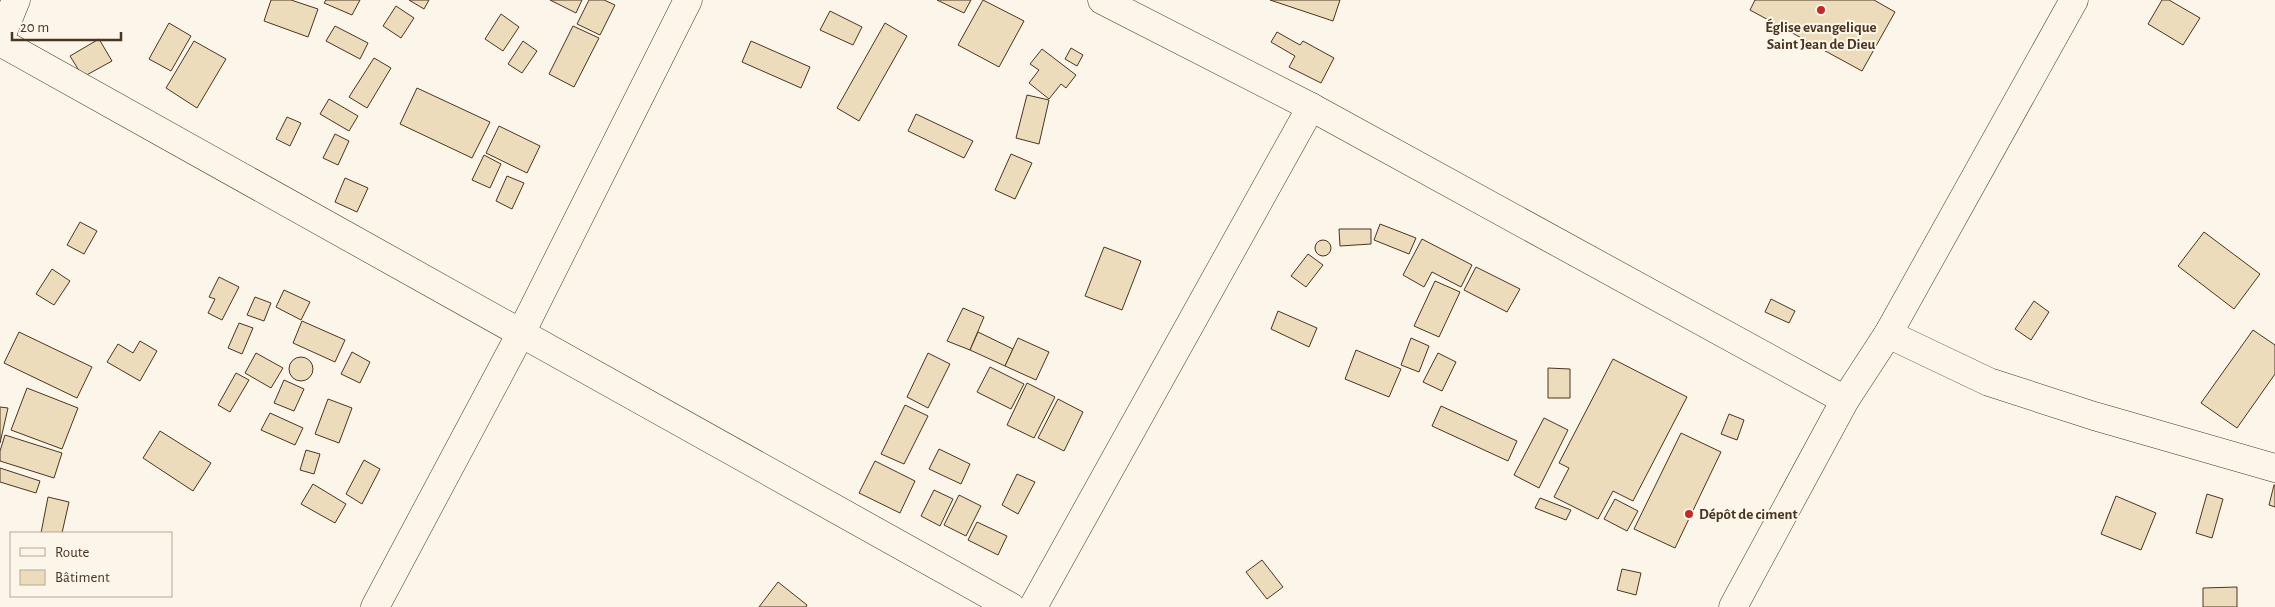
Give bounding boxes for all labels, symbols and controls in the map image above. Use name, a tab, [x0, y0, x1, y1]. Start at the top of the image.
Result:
marker: Église evangelique Saint Jean de Dieu	[1815, 4, 1827, 16]
scale bar	[12, 10, 121, 42]
place label: Église evangelique Saint Jean de Dieu	[1765, 18, 1877, 52]
text: 20 m	[20, 20, 49, 35]
place label: Dépôt de ciment	[1699, 507, 1797, 522]
marker: Dépôt de ciment	[1683, 508, 1695, 520]
legend	[10, 532, 172, 597]
text: Route	[55, 545, 89, 560]
text: Bâtiment	[55, 570, 110, 585]

